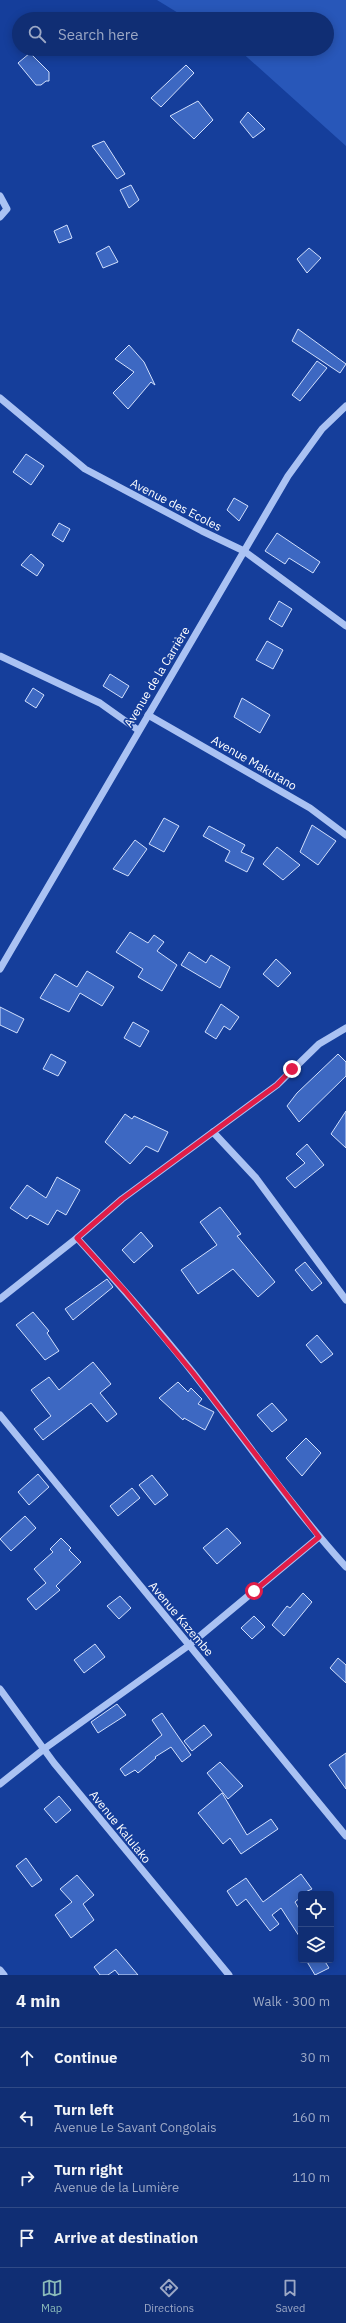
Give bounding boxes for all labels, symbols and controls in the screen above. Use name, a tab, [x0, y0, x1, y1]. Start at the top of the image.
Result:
search box	[12, 12, 334, 56]
icon: search	[26, 23, 48, 45]
text: Search here	[58, 25, 138, 44]
street label: Avenue des Ecoles	[128, 475, 224, 534]
street label: Avenue de la Carrière	[121, 623, 193, 730]
street label: Avenue Makutano	[209, 732, 300, 793]
route end	[283, 1060, 301, 1078]
street label: Avenue Kazembe	[146, 1578, 217, 1659]
route start	[245, 1582, 263, 1600]
street label: Avenue Kalulako	[86, 1787, 154, 1866]
map controls	[298, 1891, 334, 1963]
button: locate	[298, 1891, 334, 1927]
button: layers	[298, 1927, 334, 1963]
text: 4 min	[16, 1990, 60, 2012]
text: Walk · 300 m	[253, 1993, 330, 2010]
icon: ahead	[16, 2047, 38, 2069]
text: Continue	[54, 2048, 118, 2067]
text: 30 m	[300, 2049, 330, 2066]
text: Turn left	[54, 2100, 114, 2119]
icon: left	[16, 2107, 38, 2129]
text: 160 m	[292, 2109, 330, 2126]
text: Avenue Le Savant Congolais	[54, 2119, 217, 2136]
text: Turn right	[54, 2160, 123, 2179]
icon: right	[16, 2167, 38, 2189]
text: 110 m	[292, 2169, 330, 2186]
text: Avenue de la Lumière	[54, 2179, 179, 2196]
icon: arrive	[16, 2227, 38, 2249]
text: Arrive at destination	[54, 2228, 198, 2247]
tab: Map	[41, 2277, 63, 2315]
tab: Directions	[144, 2277, 194, 2315]
tab: Saved	[275, 2277, 305, 2315]

